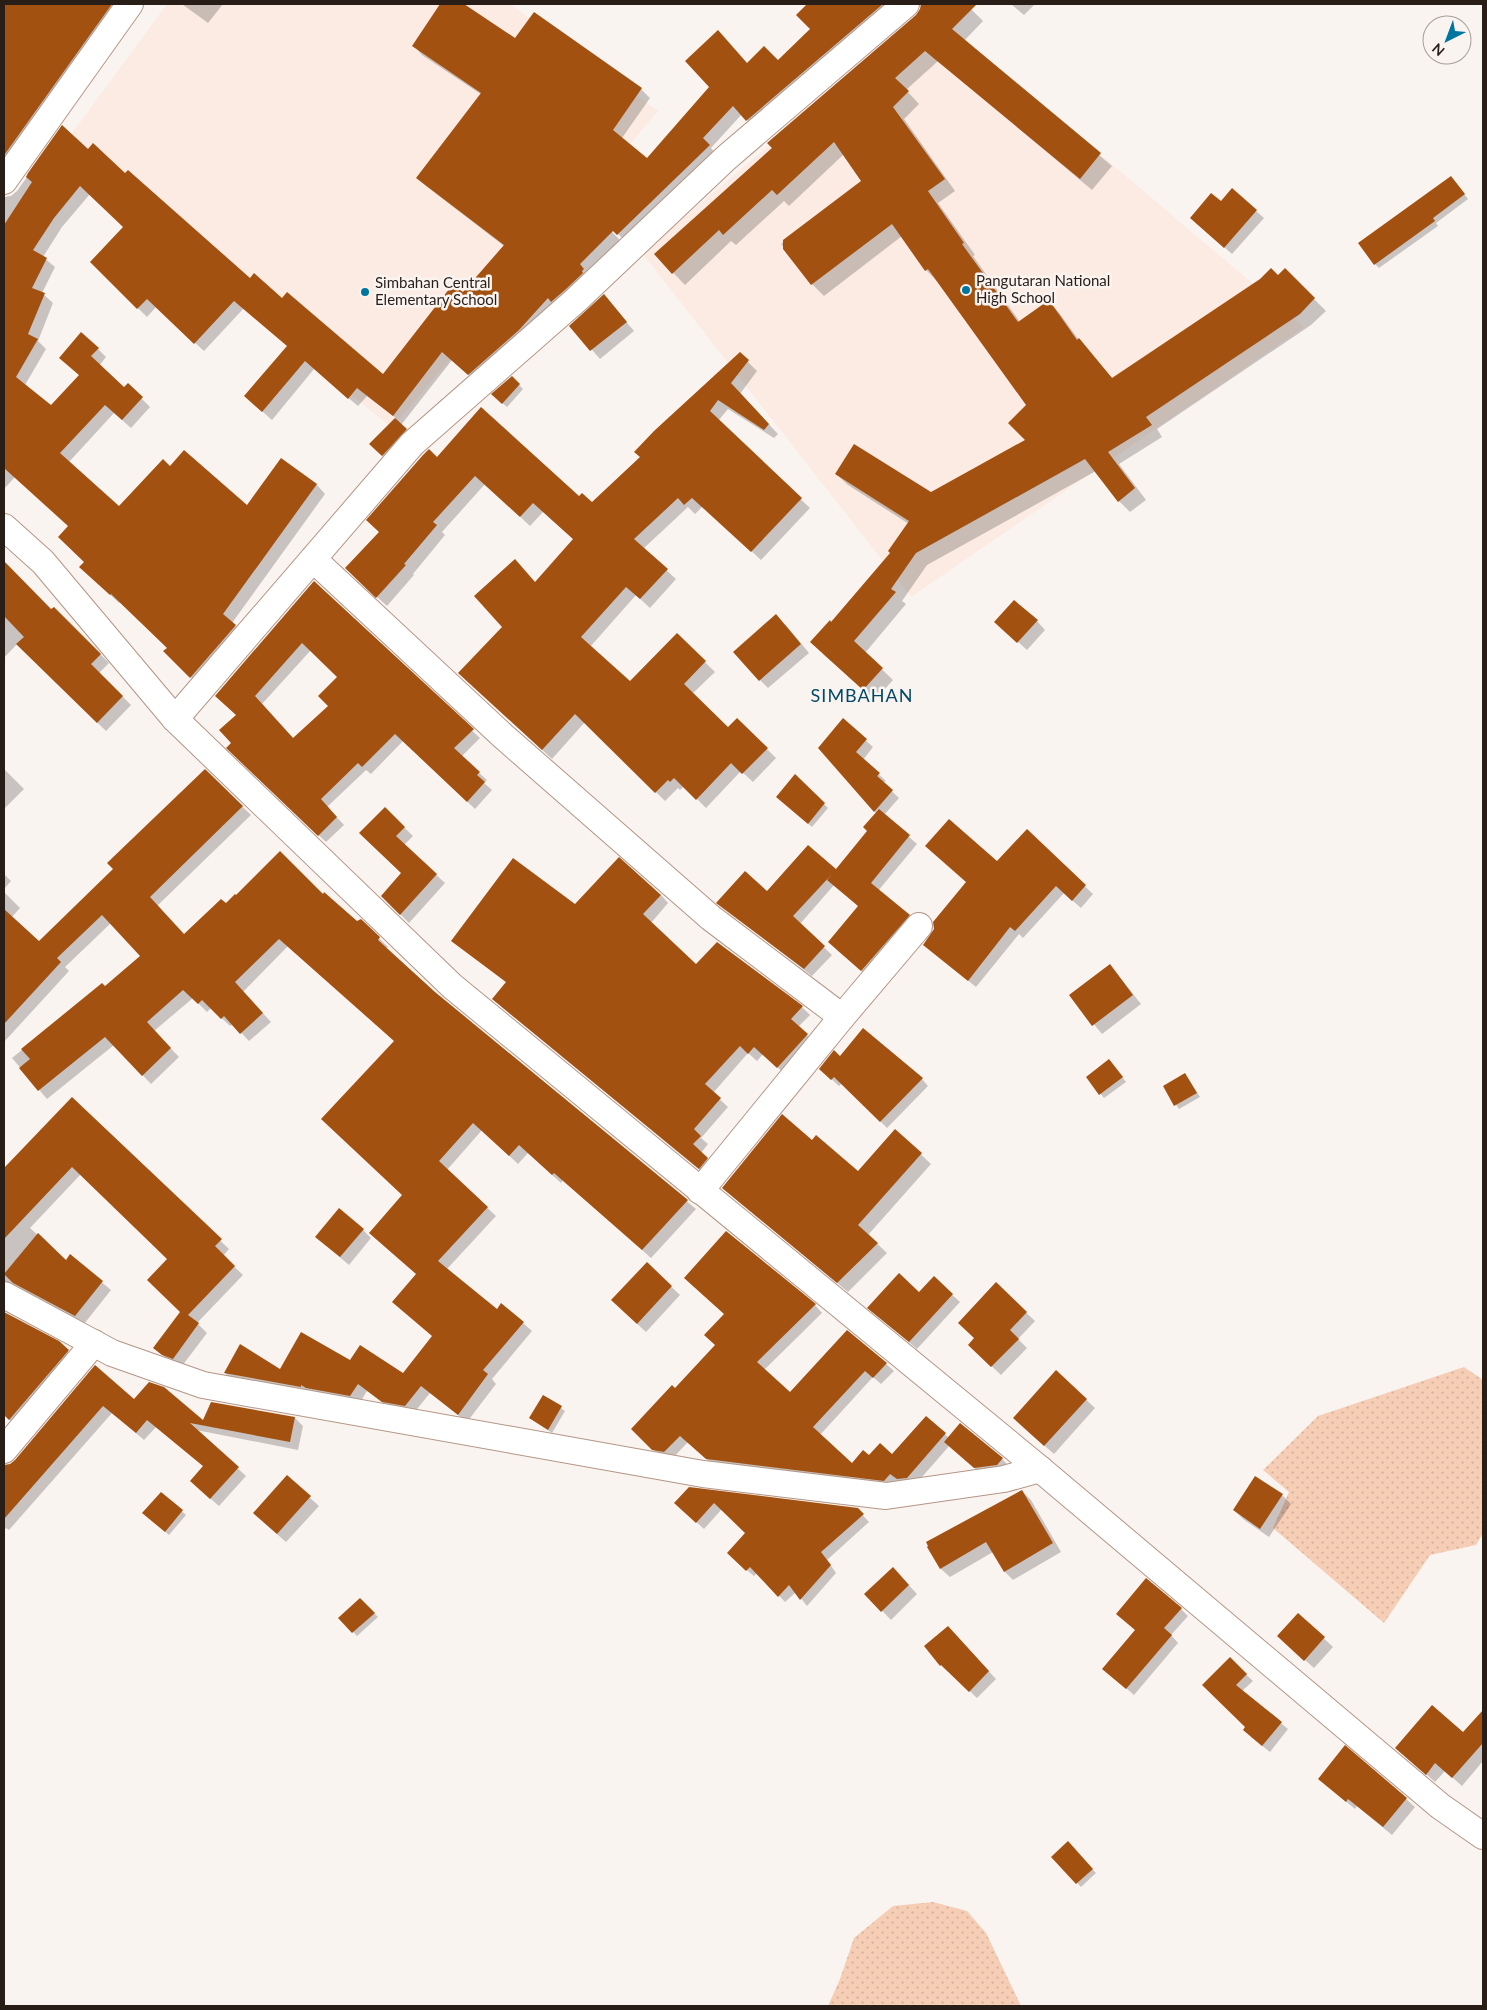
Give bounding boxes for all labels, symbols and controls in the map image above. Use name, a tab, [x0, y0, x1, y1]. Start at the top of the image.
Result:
north arrow	[1422, 15, 1472, 65]
text: N	[1428, 40, 1448, 60]
place label: Pangutaran National High School	[976, 271, 1110, 306]
place label: Simbahan Central Elementary School	[375, 273, 497, 308]
marker: Pangutaran National High School	[960, 284, 972, 296]
marker: Simbahan Central Elementary School	[359, 286, 371, 298]
district label: SIMBAHAN	[811, 684, 913, 706]

